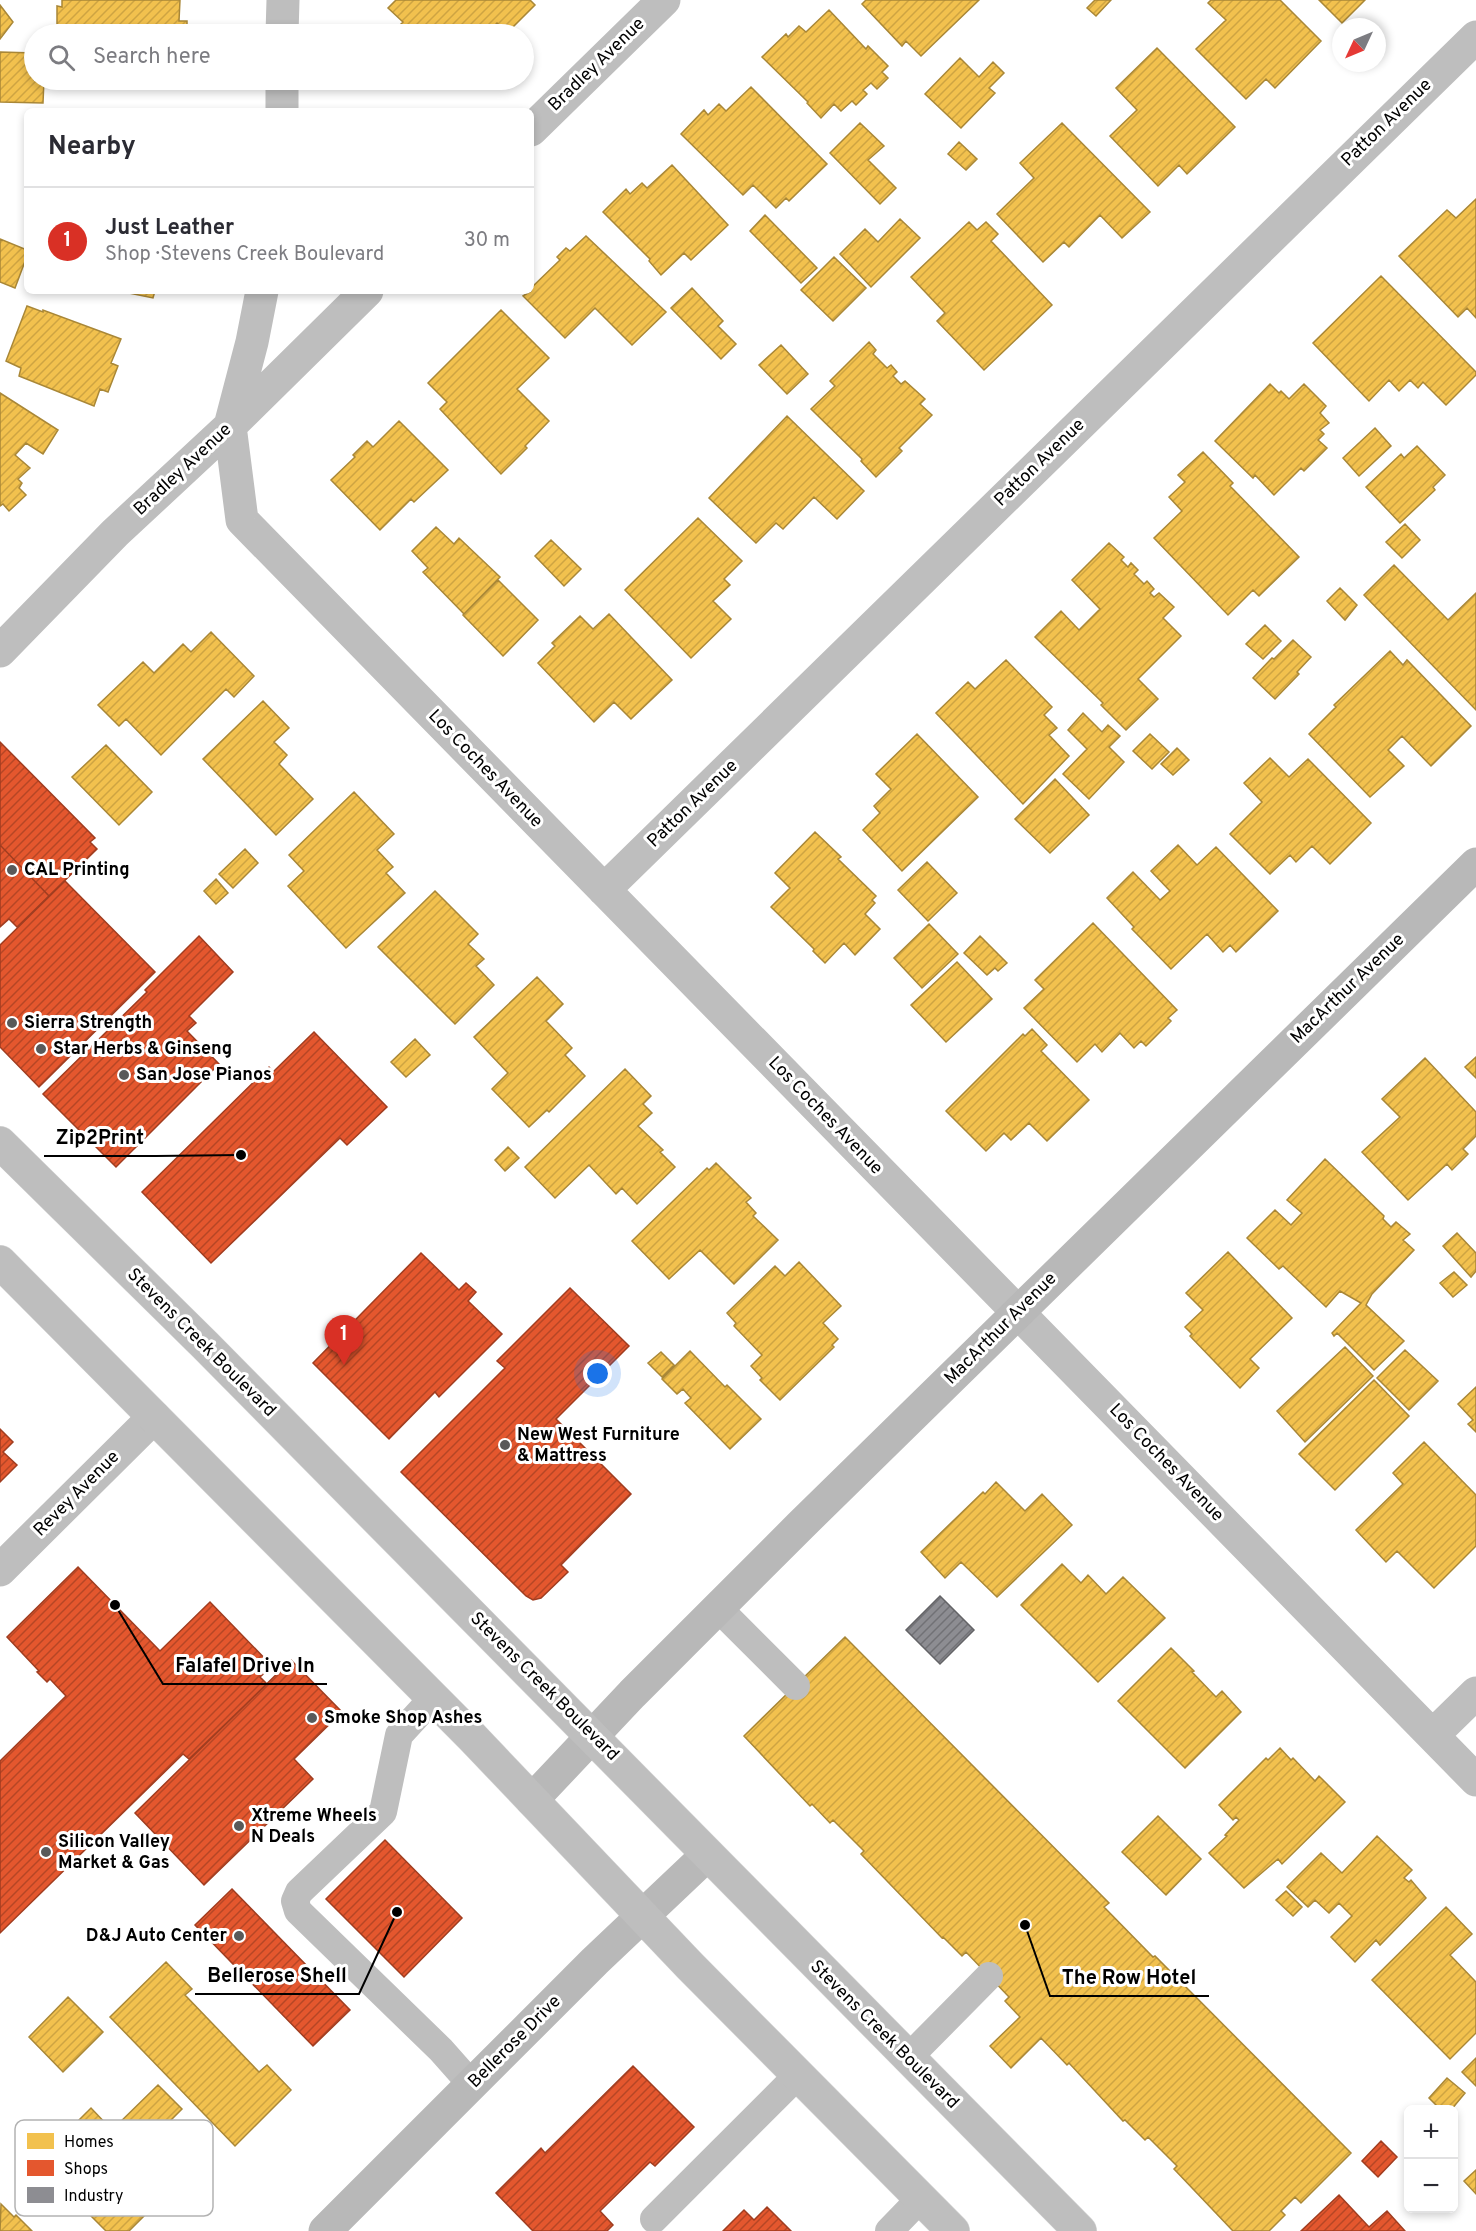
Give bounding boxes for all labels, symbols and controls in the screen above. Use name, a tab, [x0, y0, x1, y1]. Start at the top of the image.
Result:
street label: Bradley Avenue	[544, 13, 650, 117]
north arrow	[1332, 18, 1386, 72]
search box	[24, 24, 534, 90]
icon: search	[45, 41, 78, 74]
text: Search here	[93, 44, 211, 71]
street label: Patton Avenue	[1337, 74, 1437, 172]
text: Nearby	[48, 131, 136, 164]
text: Just Leather	[105, 215, 234, 242]
text: 1	[64, 228, 72, 254]
text: 30 m	[464, 228, 510, 254]
text: Shop · Stevens Creek Boulevard	[105, 242, 384, 268]
street label: Patton Avenue	[990, 414, 1090, 512]
street label: Bradley Avenue	[129, 419, 237, 521]
street label: Los Coches Avenue	[423, 705, 547, 833]
street label: Patton Avenue	[643, 755, 743, 853]
place label: CAL Printing	[24, 859, 130, 882]
marker: CAL Printing	[5, 863, 19, 877]
street label: MacArthur Avenue	[1286, 929, 1410, 1049]
place label: Sierra Strength	[24, 1012, 152, 1035]
marker: Sierra Strength	[5, 1016, 19, 1030]
place label: Star Herbs & Ginseng	[53, 1038, 232, 1061]
marker: Star Herbs & Ginseng	[34, 1042, 48, 1056]
street label: Los Coches Avenue	[763, 1052, 887, 1180]
place label: San Jose Pianos	[136, 1064, 272, 1087]
marker: San Jose Pianos	[117, 1068, 131, 1082]
callout: Zip2Print	[44, 1118, 156, 1156]
text: Zip2Print	[56, 1126, 144, 1152]
street label: Stevens Creek Boulevard	[122, 1264, 280, 1422]
street label: MacArthur Avenue	[940, 1268, 1062, 1390]
pin: 1	[324, 1316, 364, 1365]
your location	[583, 1359, 612, 1388]
street label: Los Coches Avenue	[1104, 1399, 1228, 1527]
place label: New West Furniture & Mattress	[517, 1424, 680, 1468]
marker: New West Furniture & Mattress	[498, 1438, 512, 1452]
street label: Revey Avenue	[29, 1446, 125, 1542]
street label: Stevens Creek Boulevard	[465, 1608, 623, 1766]
callout: Falafel Drive In	[163, 1646, 327, 1684]
text: Falafel Drive In	[175, 1654, 315, 1680]
place label: Smoke Shop Ashes	[324, 1707, 482, 1730]
marker: Smoke Shop Ashes	[305, 1711, 319, 1725]
place label: Xtreme Wheels N Deals	[251, 1805, 377, 1849]
marker: Xtreme Wheels N Deals	[232, 1819, 246, 1833]
place label: Silicon Valley Market & Gas	[58, 1831, 170, 1875]
marker: Silicon Valley Market & Gas	[39, 1845, 53, 1859]
place label: D&J Auto Center	[86, 1925, 227, 1948]
marker: D&J Auto Center	[232, 1929, 246, 1943]
callout: Bellerose Shell	[195, 1956, 359, 1994]
street label: Stevens Creek Boulevard	[805, 1956, 963, 2114]
callout: The Row Hotel	[1050, 1958, 1209, 1996]
text: Bellerose Shell	[207, 1964, 347, 1990]
text: The Row Hotel	[1062, 1966, 1196, 1992]
street label: Bellerose Drive	[464, 1991, 566, 2093]
map controls	[1404, 2105, 1458, 2213]
button: +	[1404, 2105, 1458, 2159]
legend	[15, 2120, 213, 2216]
text: Homes	[64, 2133, 114, 2153]
button: −	[1404, 2159, 1458, 2213]
text: Shops	[64, 2160, 108, 2180]
text: Industry	[64, 2187, 123, 2207]

